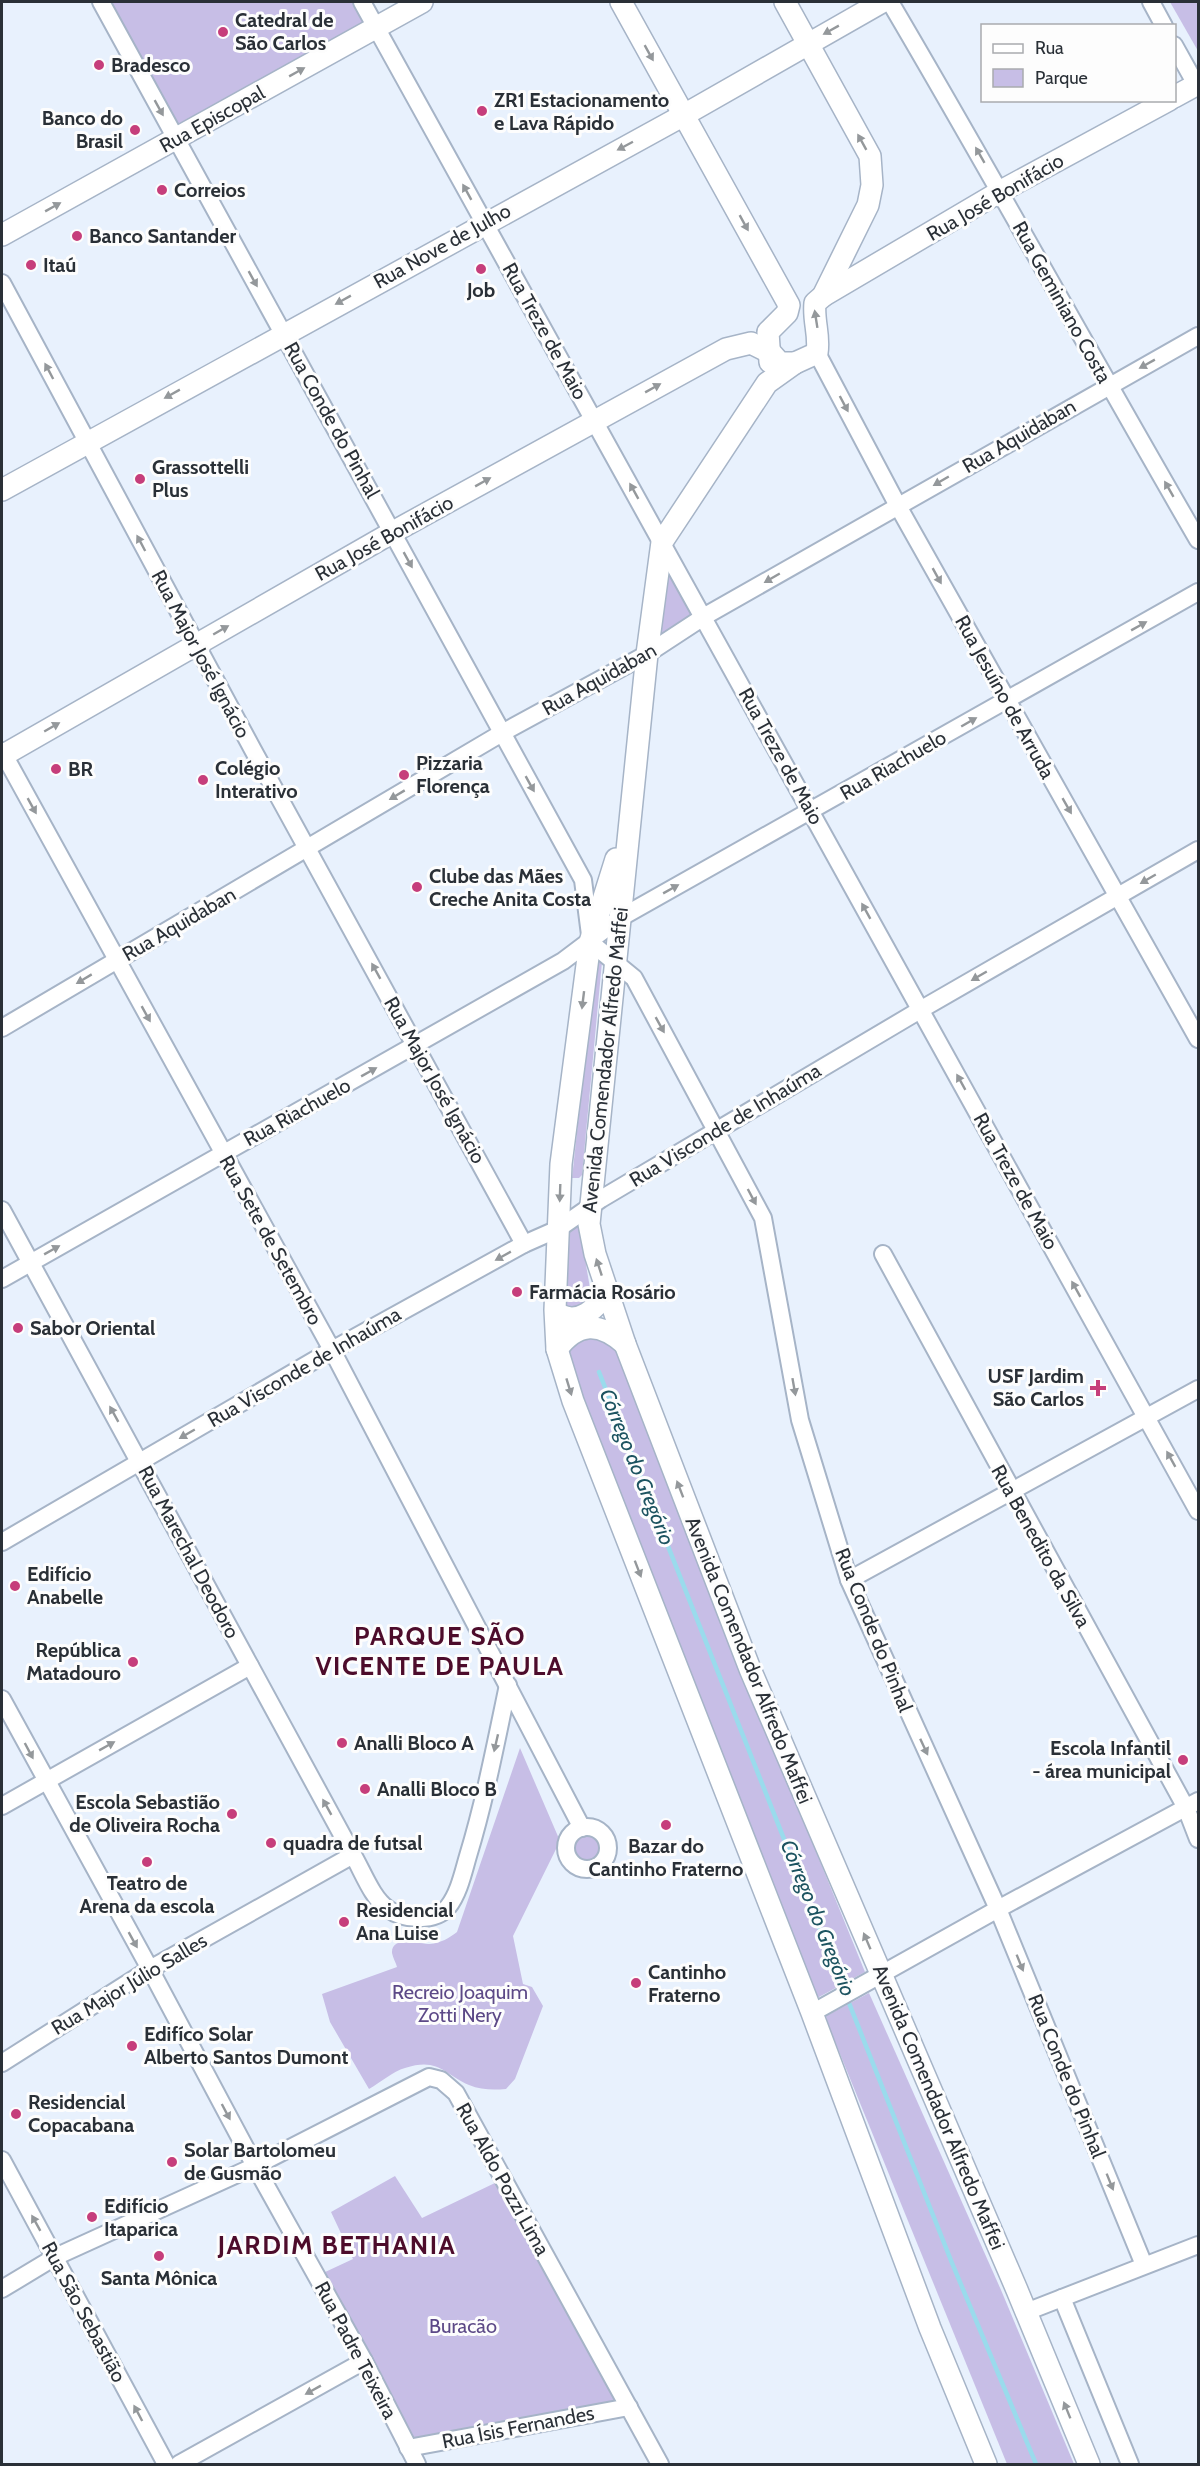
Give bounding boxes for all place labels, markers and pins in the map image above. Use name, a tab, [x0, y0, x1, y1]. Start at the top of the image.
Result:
place label: Catedral de São Carlos	[235, 8, 334, 55]
marker: Catedral de São Carlos	[216, 25, 230, 39]
place label: Bradesco	[111, 53, 190, 77]
marker: Bradesco	[92, 58, 106, 72]
place label: ZR1 Estacionamento e Lava Rápido	[494, 88, 669, 135]
marker: ZR1 Estacionamento e Lava Rápido	[475, 104, 489, 118]
place label: Banco do Brasil	[42, 106, 123, 153]
marker: Banco do Brasil	[128, 123, 142, 137]
place label: Correios	[174, 178, 245, 202]
marker: Correios	[155, 183, 169, 197]
place label: Banco Santander	[89, 224, 237, 248]
marker: Banco Santander	[70, 229, 84, 243]
place label: Itaú	[43, 253, 76, 277]
marker: Itaú	[24, 258, 38, 272]
marker: Job	[474, 262, 488, 276]
place label: Job	[466, 278, 495, 302]
place label: Grassottelli Plus	[152, 455, 249, 502]
marker: Grassottelli Plus	[133, 472, 147, 486]
place label: Pizzaria Florença	[416, 751, 490, 798]
place label: Colégio Interativo	[215, 756, 298, 803]
place label: BR	[68, 757, 94, 781]
marker: BR	[49, 762, 63, 776]
marker: Pizzaria Florença	[397, 768, 411, 782]
marker: Colégio Interativo	[196, 773, 210, 787]
place label: Clube das Mães Creche Anita Costa	[429, 864, 591, 911]
marker: Clube das Mães Creche Anita Costa	[410, 880, 424, 894]
place label: Farmácia Rosário	[529, 1280, 676, 1304]
marker: Farmácia Rosário	[510, 1285, 524, 1299]
place label: Sabor Oriental	[30, 1316, 155, 1340]
marker: Sabor Oriental	[11, 1321, 25, 1335]
place label: USF Jardim São Carlos	[988, 1364, 1084, 1411]
marker: USF Jardim São Carlos	[1089, 1379, 1107, 1397]
place label: Edifício Anabelle	[27, 1562, 103, 1609]
marker: Edifício Anabelle	[8, 1579, 22, 1593]
place label: República Matadouro	[26, 1638, 121, 1685]
marker: República Matadouro	[126, 1655, 140, 1669]
place label: Analli Bloco A	[354, 1731, 474, 1755]
marker: Analli Bloco A	[335, 1736, 349, 1750]
place label: Escola Infantil - área municipal	[1032, 1736, 1171, 1783]
marker: Escola Infantil - área municipal	[1176, 1753, 1190, 1767]
place label: Analli Bloco B	[377, 1777, 497, 1801]
marker: Analli Bloco B	[358, 1782, 372, 1796]
place label: Escola Sebastião de Oliveira Rocha	[69, 1790, 220, 1837]
marker: Escola Sebastião de Oliveira Rocha	[225, 1807, 239, 1821]
marker: Bazar do Cantinho Fraterno	[659, 1818, 673, 1832]
place label: quadra de futsal	[283, 1831, 422, 1855]
place label: Bazar do Cantinho Fraterno	[589, 1834, 743, 1881]
marker: quadra de futsal	[264, 1836, 278, 1850]
marker: Teatro de Arena da escola	[140, 1855, 154, 1869]
place label: Teatro de Arena da escola	[80, 1871, 215, 1918]
place label: Residencial Ana Luise	[356, 1898, 454, 1945]
marker: Residencial Ana Luise	[337, 1915, 351, 1929]
place label: Cantinho Fraterno	[648, 1960, 726, 2007]
marker: Cantinho Fraterno	[629, 1976, 643, 1990]
place label: Edifíco Solar Alberto Santos Dumont	[144, 2022, 348, 2069]
marker: Edifíco Solar Alberto Santos Dumont	[125, 2039, 139, 2053]
place label: Residencial Copacabana	[28, 2090, 134, 2137]
marker: Residencial Copacabana	[9, 2107, 23, 2121]
place label: Solar Bartolomeu de Gusmão	[184, 2138, 336, 2185]
marker: Solar Bartolomeu de Gusmão	[165, 2155, 179, 2169]
place label: Edifício Itaparica	[104, 2194, 178, 2241]
marker: Edifício Itaparica	[85, 2210, 99, 2224]
marker: Santa Mônica	[152, 2249, 166, 2263]
place label: Santa Mônica	[101, 2266, 217, 2290]

